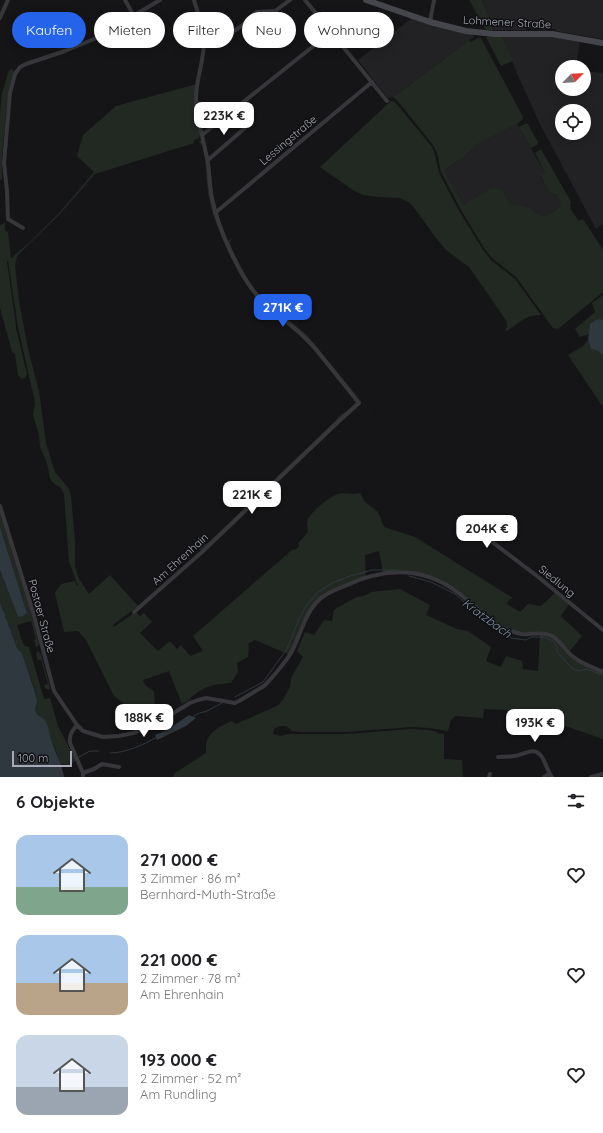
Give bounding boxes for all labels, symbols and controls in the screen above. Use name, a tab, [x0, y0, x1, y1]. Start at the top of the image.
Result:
chip: Kaufen	[12, 12, 86, 48]
chip: Mieten	[94, 12, 165, 48]
chip: Filter	[173, 12, 234, 48]
chip: Neu	[242, 12, 296, 48]
chip: Wohnung	[304, 12, 394, 48]
street label: Lohmener Straße	[463, 13, 551, 31]
north arrow	[555, 60, 591, 96]
map controls	[555, 60, 591, 140]
pin: 223K €	[191, 102, 257, 136]
button: locate	[555, 104, 591, 140]
text: 223K €	[203, 107, 245, 123]
street label: Lessingstraße	[257, 112, 319, 168]
pin: 271K €	[250, 294, 316, 328]
text: 271K €	[263, 299, 303, 315]
pin: 221K €	[219, 481, 285, 515]
text: 221K €	[232, 486, 272, 502]
pin: 204K €	[454, 515, 520, 549]
text: 204K €	[465, 520, 509, 536]
street label: Am Ehrenhain	[149, 530, 211, 588]
street label: Siedlung	[536, 562, 578, 600]
street label: Postaer Straße	[25, 578, 59, 654]
water label: Kratzbach	[459, 595, 515, 641]
pin: 188K €	[111, 704, 177, 738]
text: 188K €	[124, 709, 164, 725]
pin: 193K €	[502, 709, 568, 743]
text: 193K €	[515, 714, 555, 730]
scale bar	[12, 749, 72, 768]
text: 100 m	[18, 751, 48, 765]
icon: filters	[565, 790, 587, 812]
text: 6 Objekte	[16, 791, 95, 812]
text: 271 000 €	[140, 849, 218, 870]
icon: home	[48, 851, 96, 899]
icon: heart	[565, 864, 587, 886]
text: 3 Zimmer · 86 m²	[140, 870, 241, 886]
text: Bernhard-Muth-Straße	[140, 886, 276, 902]
text: 221 000 €	[140, 949, 217, 970]
icon: home	[48, 951, 96, 999]
icon: heart	[565, 964, 587, 986]
text: 2 Zimmer · 78 m²	[140, 970, 241, 986]
text: Am Ehrenhain	[140, 986, 224, 1002]
text: 193 000 €	[140, 1049, 217, 1070]
icon: home	[48, 1051, 96, 1099]
icon: heart	[565, 1064, 587, 1086]
text: 2 Zimmer · 52 m²	[140, 1070, 241, 1086]
text: Am Rundling	[140, 1086, 217, 1102]

